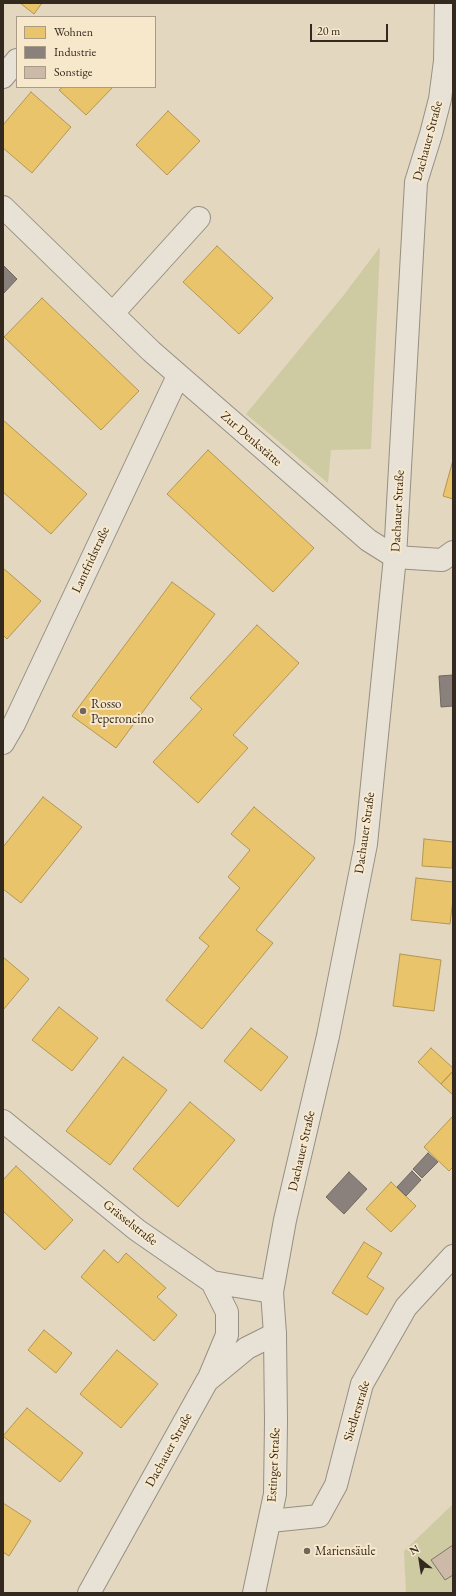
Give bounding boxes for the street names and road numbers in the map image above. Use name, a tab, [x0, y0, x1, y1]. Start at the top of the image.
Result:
street label: Dachauer Straße	[410, 99, 446, 183]
street label: Zur Denkstätte	[217, 408, 285, 470]
street label: Dachauer Straße	[388, 469, 408, 553]
street label: Lantfridstraße	[69, 524, 113, 596]
street label: Dachauer Straße	[352, 791, 378, 875]
street label: Dachauer Straße	[285, 1109, 319, 1193]
street label: Grässelstraße	[100, 1197, 160, 1249]
street label: Siedlerstraße	[340, 1379, 374, 1443]
street label: Dachauer Straße	[142, 1410, 196, 1490]
street label: Estinger Straße	[264, 1427, 284, 1503]

